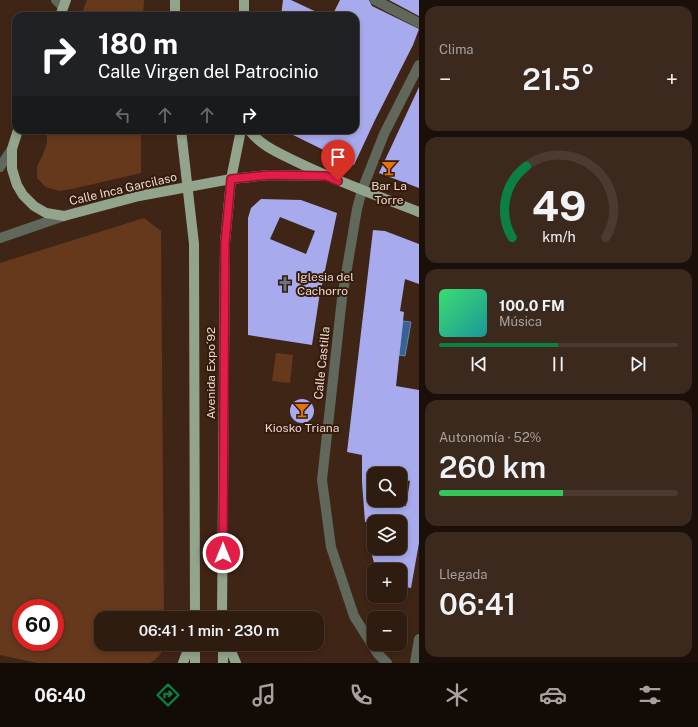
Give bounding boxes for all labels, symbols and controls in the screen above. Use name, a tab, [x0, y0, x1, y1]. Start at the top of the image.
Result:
text: 180 m	[98, 27, 178, 60]
icon: right	[32, 28, 84, 80]
text: Clima	[439, 42, 474, 57]
text: Calle Virgen del Patrocinio	[98, 61, 318, 82]
text: 21.5°	[522, 61, 595, 97]
text: −	[439, 66, 451, 92]
text: +	[666, 66, 678, 92]
icon: left	[112, 104, 134, 126]
icon: ahead	[154, 104, 176, 126]
icon: ahead	[196, 104, 218, 126]
icon: right	[238, 104, 260, 126]
pin	[321, 140, 355, 181]
icon: arrive	[327, 146, 349, 168]
bar icon: Bar La Torre	[380, 159, 398, 177]
street label: Calle Inca Garcilaso	[68, 170, 178, 208]
place label: Bar La Torre	[371, 179, 407, 207]
text: 49	[531, 181, 586, 230]
text: km/h	[542, 228, 575, 245]
place label: Iglesia del Cachorro	[297, 270, 354, 298]
church icon: Iglesia del Cachorro	[276, 275, 294, 293]
text: 100.0 FM	[499, 297, 565, 314]
text: Música	[499, 314, 542, 329]
street label: Calle Castilla	[311, 326, 333, 400]
street label: Avenida Expo´92	[204, 327, 218, 419]
icon: previous	[468, 353, 490, 375]
icon: pause	[547, 353, 569, 375]
icon: next	[627, 353, 649, 375]
bar icon: Kiosko Triana	[293, 401, 311, 419]
place label: Kiosko Triana	[265, 421, 339, 435]
text: Autonomía · 52%	[439, 430, 541, 445]
text: 260 km	[439, 449, 546, 485]
map controls	[367, 467, 407, 651]
button: search	[367, 467, 407, 507]
button: layers	[367, 515, 407, 555]
position arrow	[202, 532, 244, 574]
button: +	[367, 563, 407, 603]
text: Llegada	[439, 567, 487, 582]
text: 06:41	[439, 586, 516, 622]
speed limit sign: 60	[12, 599, 64, 651]
button: −	[367, 611, 407, 651]
text: 06:41 · 1 min · 230 m	[139, 622, 279, 639]
icon: directions	[154, 681, 182, 709]
icon: music	[250, 681, 278, 709]
icon: phone	[347, 681, 375, 709]
icon: climate	[443, 681, 471, 709]
icon: car	[539, 681, 567, 709]
icon: filters	[636, 681, 664, 709]
text: 06:40	[34, 685, 86, 706]

